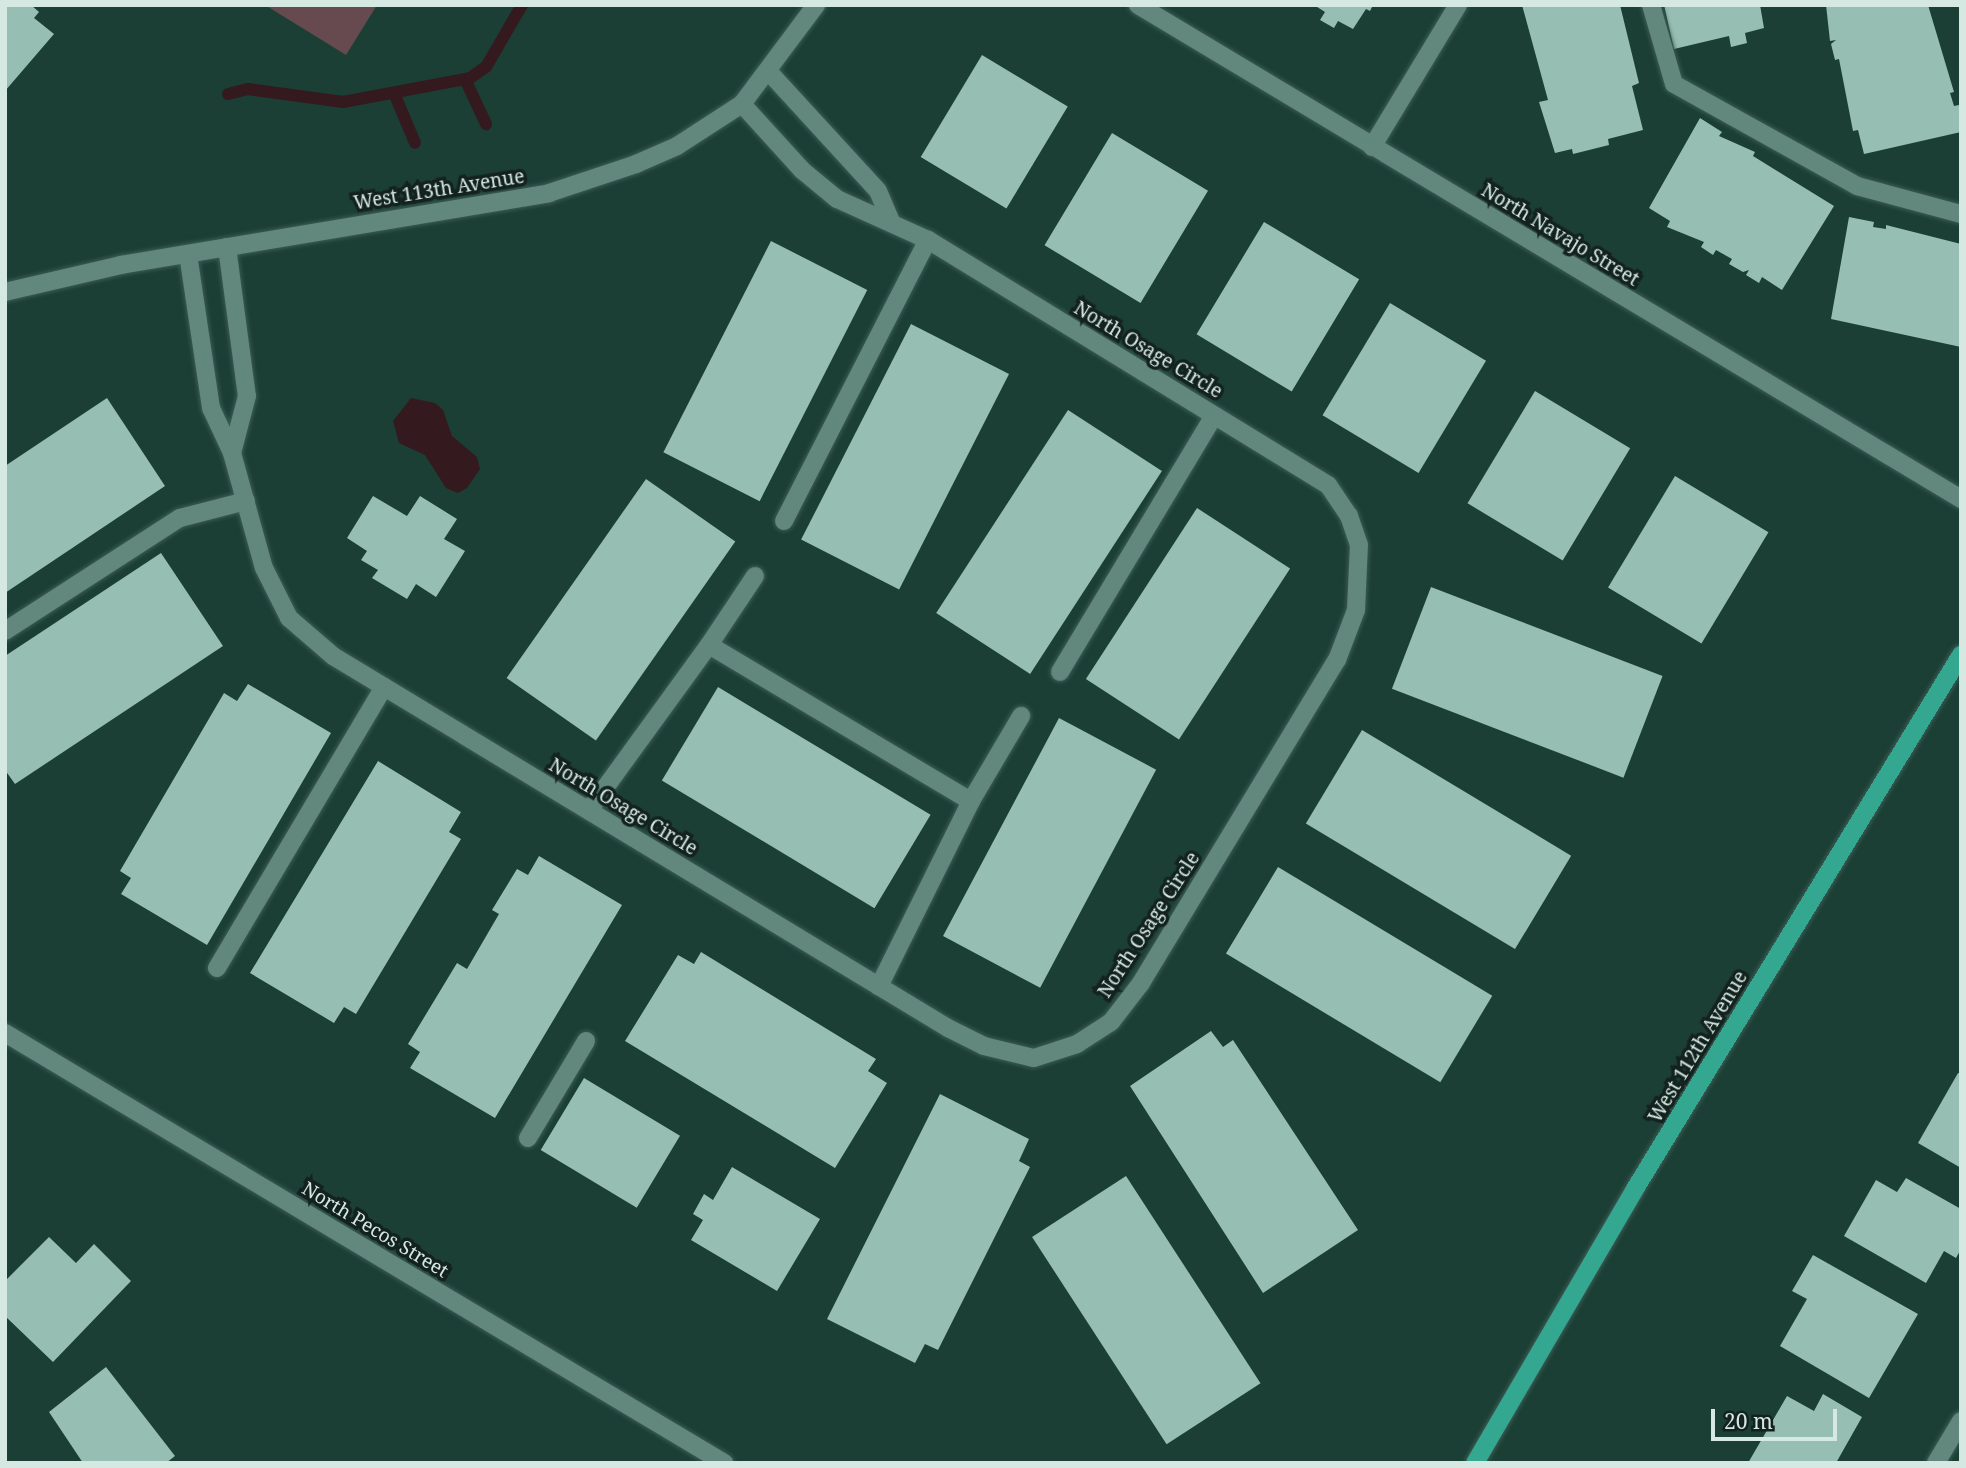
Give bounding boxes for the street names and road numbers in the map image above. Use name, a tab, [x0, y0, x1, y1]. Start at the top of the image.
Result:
street label: West 113th Avenue	[352, 165, 526, 215]
street label: North Navajo Street	[1477, 179, 1643, 291]
street label: North Osage Circle	[1070, 297, 1226, 403]
street label: North Osage Circle	[545, 754, 701, 860]
street label: North Osage Circle	[1093, 848, 1205, 1002]
street label: West 112th Avenue	[1644, 967, 1752, 1127]
street label: North Pecos Street	[298, 1177, 452, 1283]

